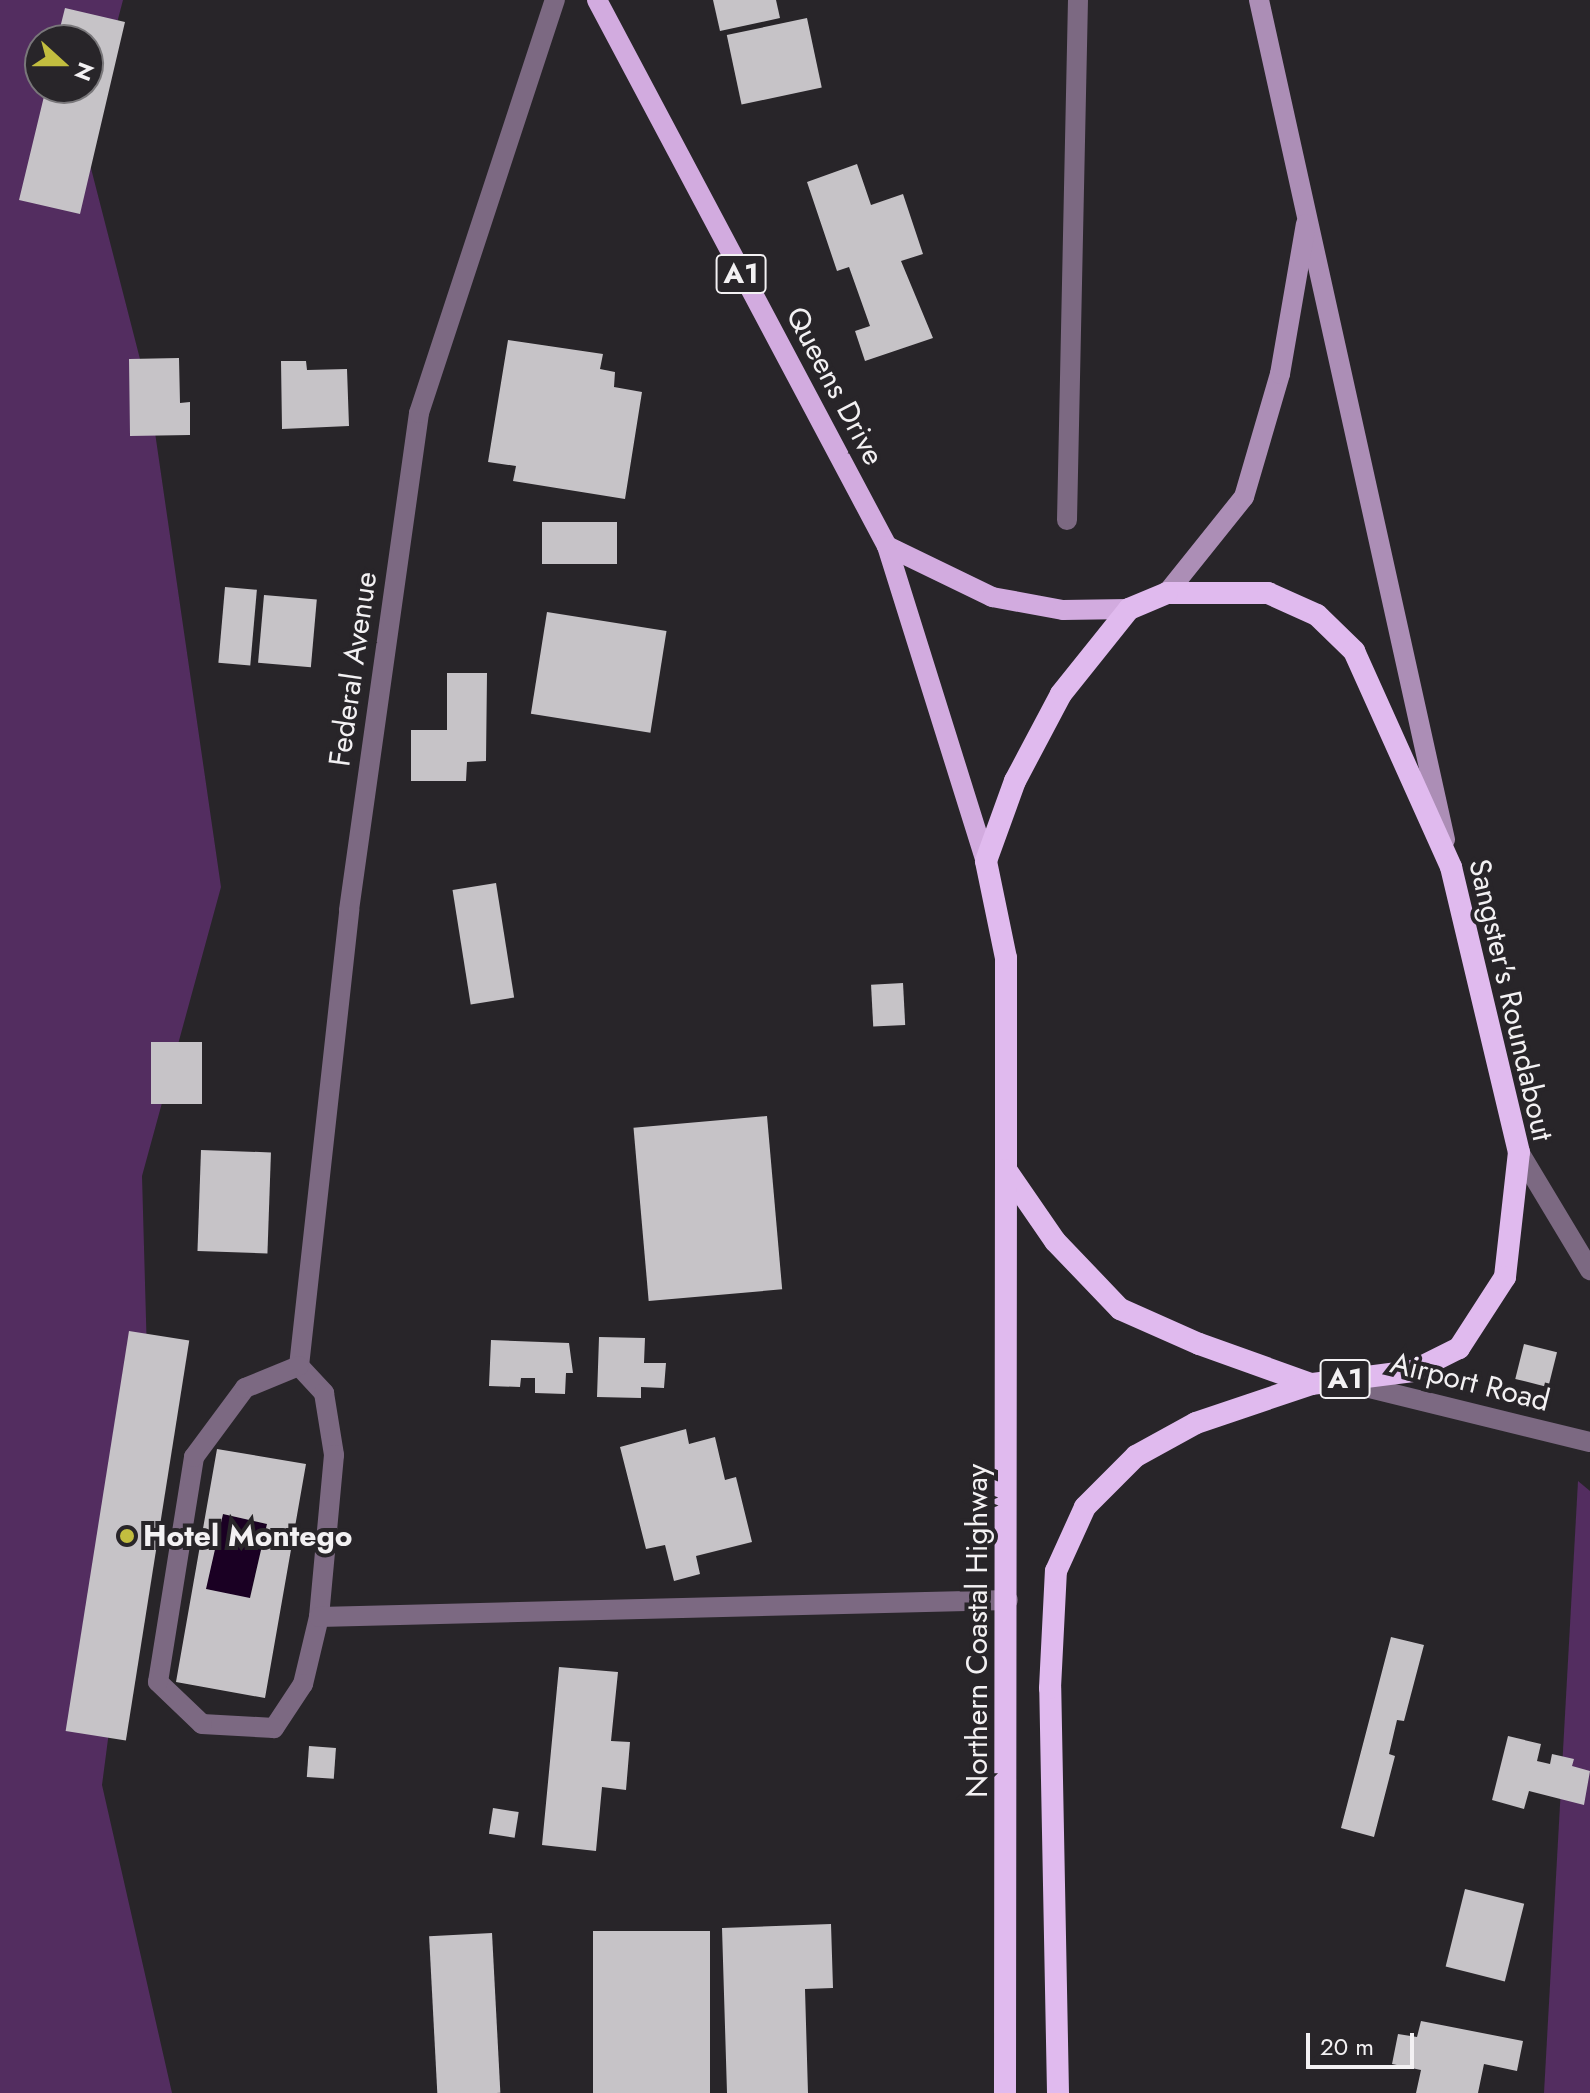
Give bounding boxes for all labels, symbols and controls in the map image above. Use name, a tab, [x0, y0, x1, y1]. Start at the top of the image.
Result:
north arrow	[24, 24, 104, 104]
text: N	[66, 58, 103, 86]
road number: A1	[715, 250, 767, 298]
street label: Queens Drive	[778, 301, 892, 471]
street label: Federal Avenue	[322, 569, 384, 769]
street label: Sangster's Roundabout	[1461, 856, 1561, 1144]
street label: Airport Road	[1387, 1345, 1553, 1419]
road number: A1	[1319, 1355, 1371, 1403]
street label: Northern Coastal Highway	[959, 1464, 995, 1798]
place label: Hotel Montego	[143, 1518, 353, 1554]
marker: Hotel Montego	[118, 1527, 136, 1545]
scale bar	[1310, 2017, 1418, 2067]
text: 20 m	[1320, 2029, 1374, 2064]

